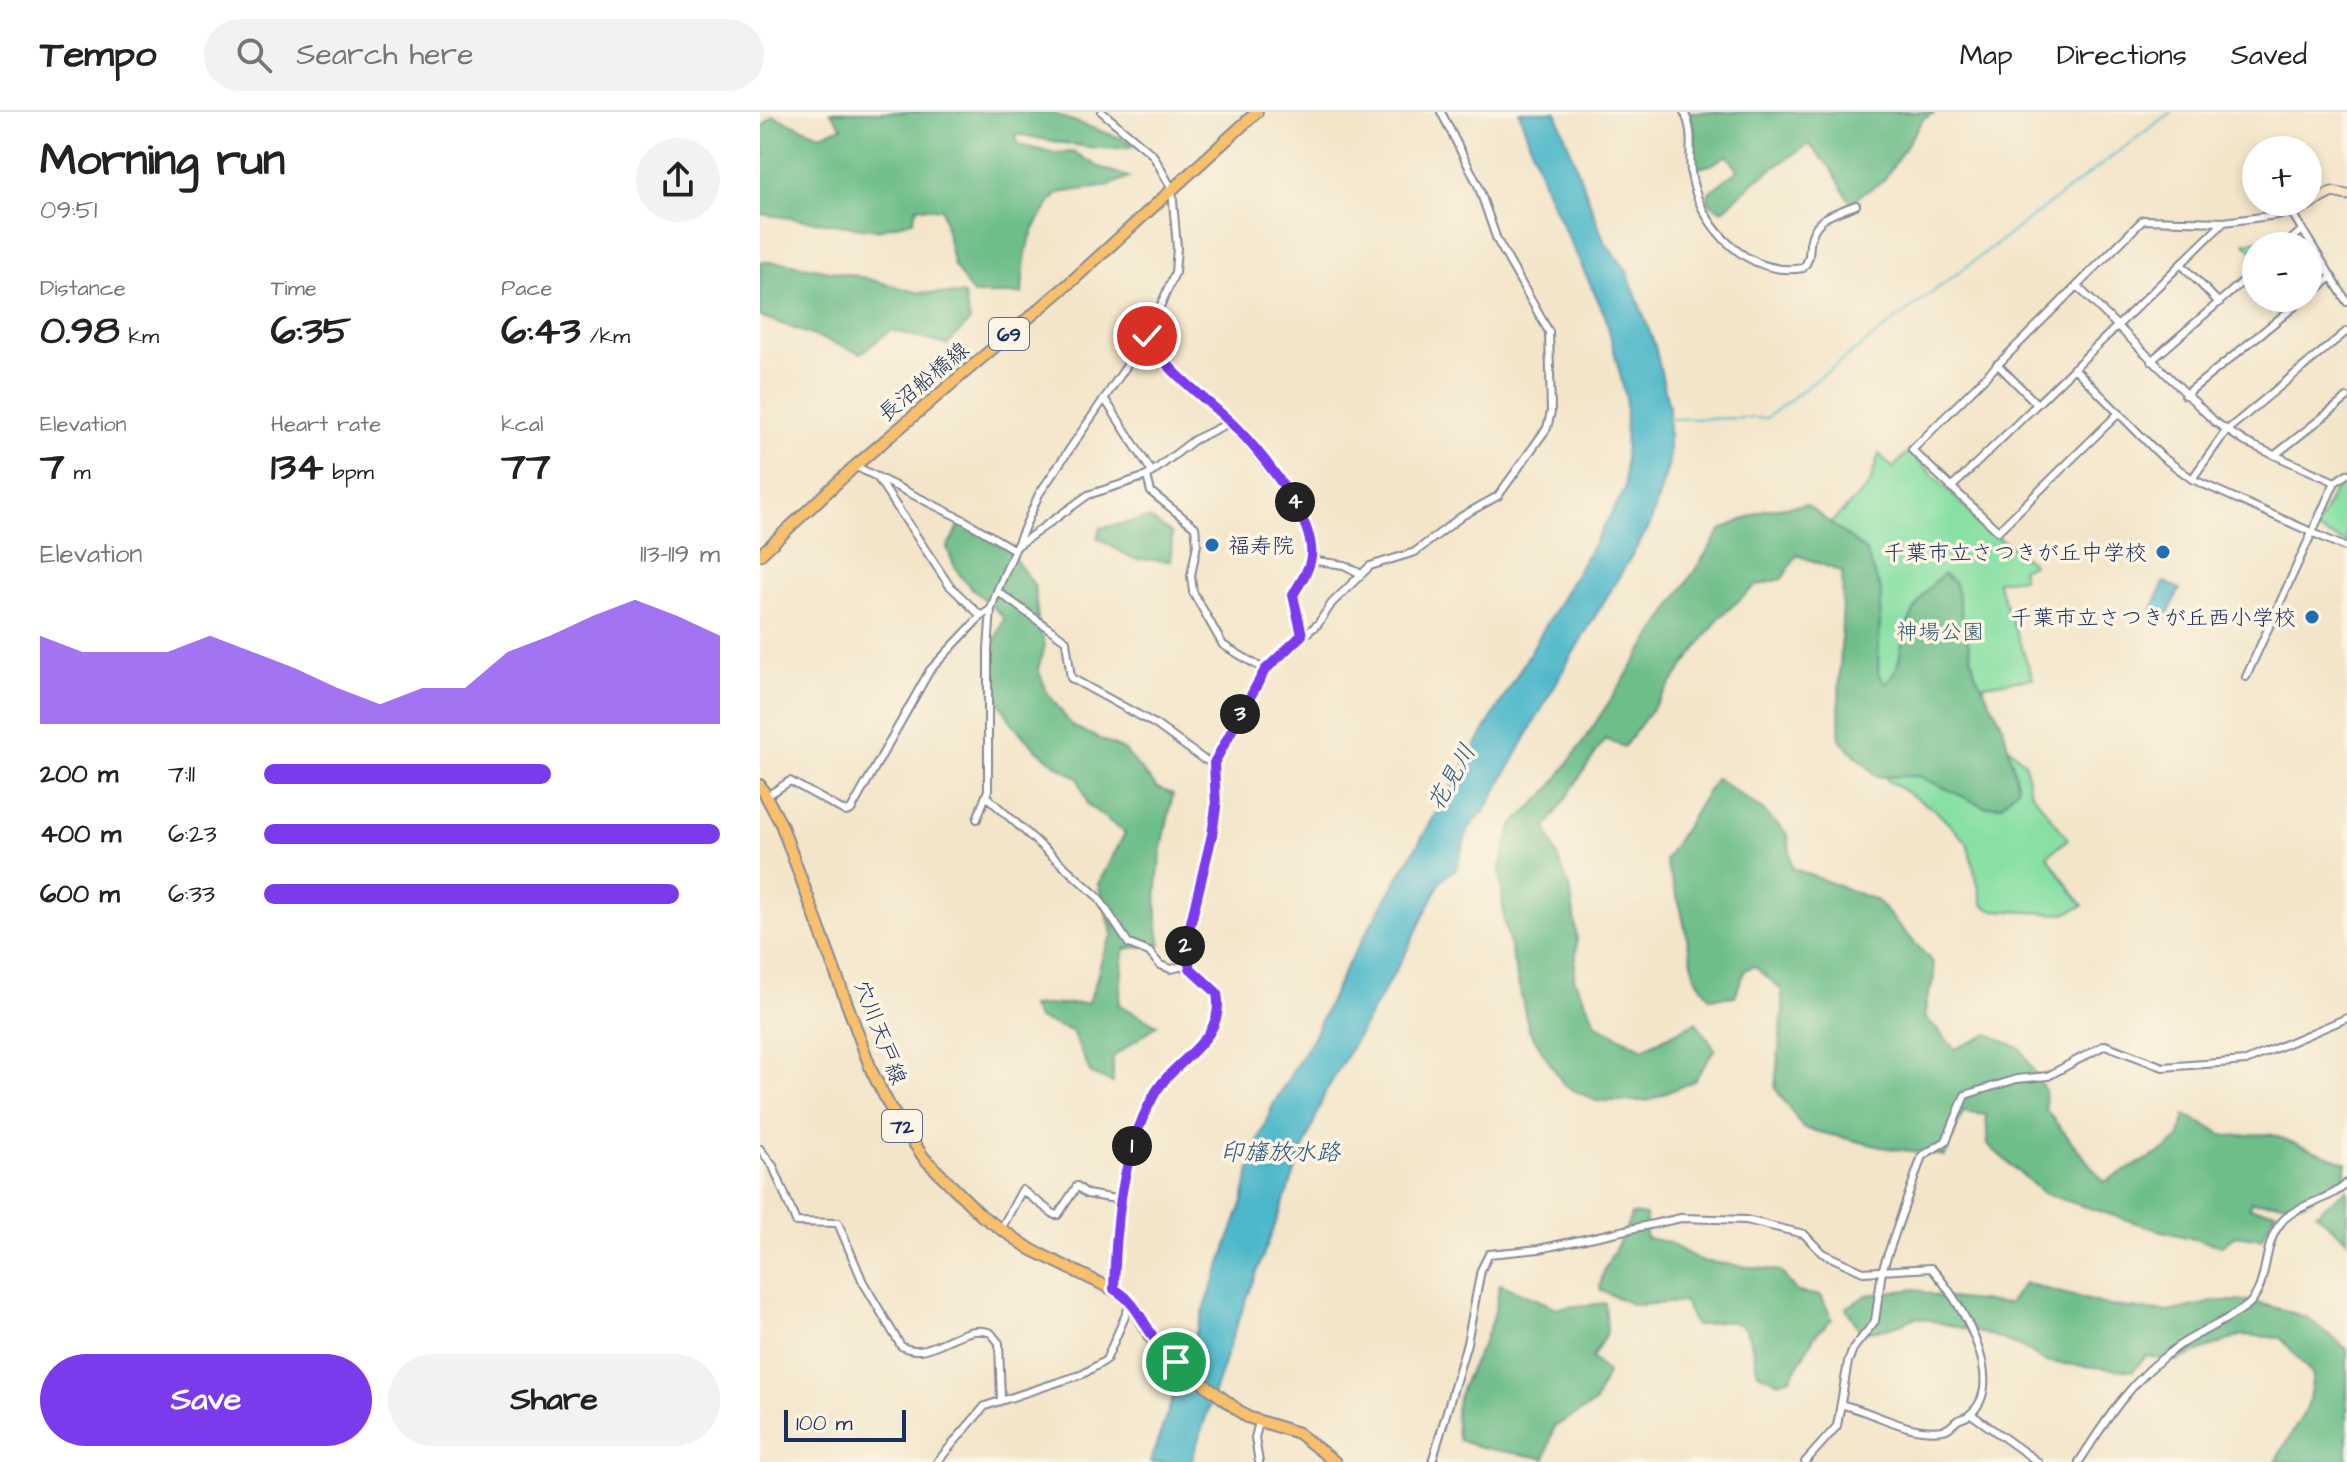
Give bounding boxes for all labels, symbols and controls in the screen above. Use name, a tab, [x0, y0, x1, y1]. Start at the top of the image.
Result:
search box	[204, 19, 764, 91]
text: Tempo	[40, 29, 156, 81]
icon: search	[232, 33, 276, 77]
text: Search here	[296, 34, 473, 76]
text: Map	[1960, 36, 2013, 75]
text: Directions	[2057, 36, 2187, 75]
text: Saved	[2231, 36, 2307, 75]
text: Morning run	[40, 131, 285, 192]
map controls	[2242, 136, 2322, 312]
button: +	[2242, 136, 2322, 216]
button: share	[636, 138, 720, 222]
text: 09:51	[40, 192, 97, 228]
button: −	[2242, 232, 2322, 312]
text: Distance	[40, 273, 126, 304]
text: Time	[271, 273, 317, 304]
text: Pace	[501, 273, 552, 304]
pin	[1113, 302, 1181, 370]
text: 0.98	[40, 304, 120, 359]
text: 6:35	[271, 304, 351, 359]
text: 6:43	[501, 304, 581, 359]
icon: check	[1125, 314, 1169, 358]
road number: 69	[989, 318, 1029, 350]
text: km	[120, 321, 159, 352]
text: /km	[581, 321, 630, 352]
street label: 長沼船橋線	[872, 335, 976, 429]
text: Elevation	[40, 409, 127, 440]
text: Heart rate	[271, 409, 381, 440]
text: kcal	[501, 409, 543, 440]
text: 7	[40, 440, 65, 495]
text: 134	[271, 440, 323, 495]
text: 77	[501, 440, 551, 495]
text: m	[65, 457, 91, 488]
text: bpm	[323, 457, 374, 488]
pin: 4	[1275, 482, 1315, 522]
text: 4	[1288, 486, 1302, 517]
place label: 福寿院	[1228, 531, 1294, 562]
text: Elevation	[40, 536, 142, 572]
text: 113–119 m	[640, 536, 720, 572]
marker: 福寿院	[1203, 536, 1221, 554]
place label: 千葉市立さつきが丘中学校	[1883, 538, 2147, 569]
marker: 千葉市立さつきが丘中学校	[2154, 543, 2172, 561]
place label: 千葉市立さつきが丘西小学校	[2010, 603, 2296, 634]
marker: 千葉市立さつきが丘西小学校	[2303, 608, 2321, 626]
park label: 神場公園	[1896, 617, 1984, 648]
pin: 3	[1220, 694, 1260, 734]
text: 3	[1234, 698, 1246, 729]
water label: 花見川	[1419, 738, 1485, 817]
text: 200 m	[40, 756, 118, 792]
text: 7:11	[168, 756, 195, 792]
text: 400 m	[40, 816, 121, 852]
text: 6:23	[168, 816, 217, 852]
text: 600 m	[40, 876, 120, 912]
text: 6:33	[168, 876, 215, 912]
pin: 2	[1165, 926, 1205, 966]
text: 2	[1179, 930, 1191, 961]
street label: 穴川天戸線	[845, 976, 914, 1089]
road number: 72	[882, 1110, 922, 1142]
pin: 1	[1112, 1126, 1152, 1166]
text: 1	[1131, 1130, 1133, 1161]
water label: 印旛放水路	[1220, 1136, 1342, 1170]
pin	[1142, 1328, 1210, 1396]
icon: arrive	[1154, 1340, 1198, 1384]
button: Save	[40, 1354, 372, 1446]
button: Share	[388, 1354, 720, 1446]
scale bar	[784, 1406, 906, 1442]
text: 100 m	[796, 1408, 853, 1439]

